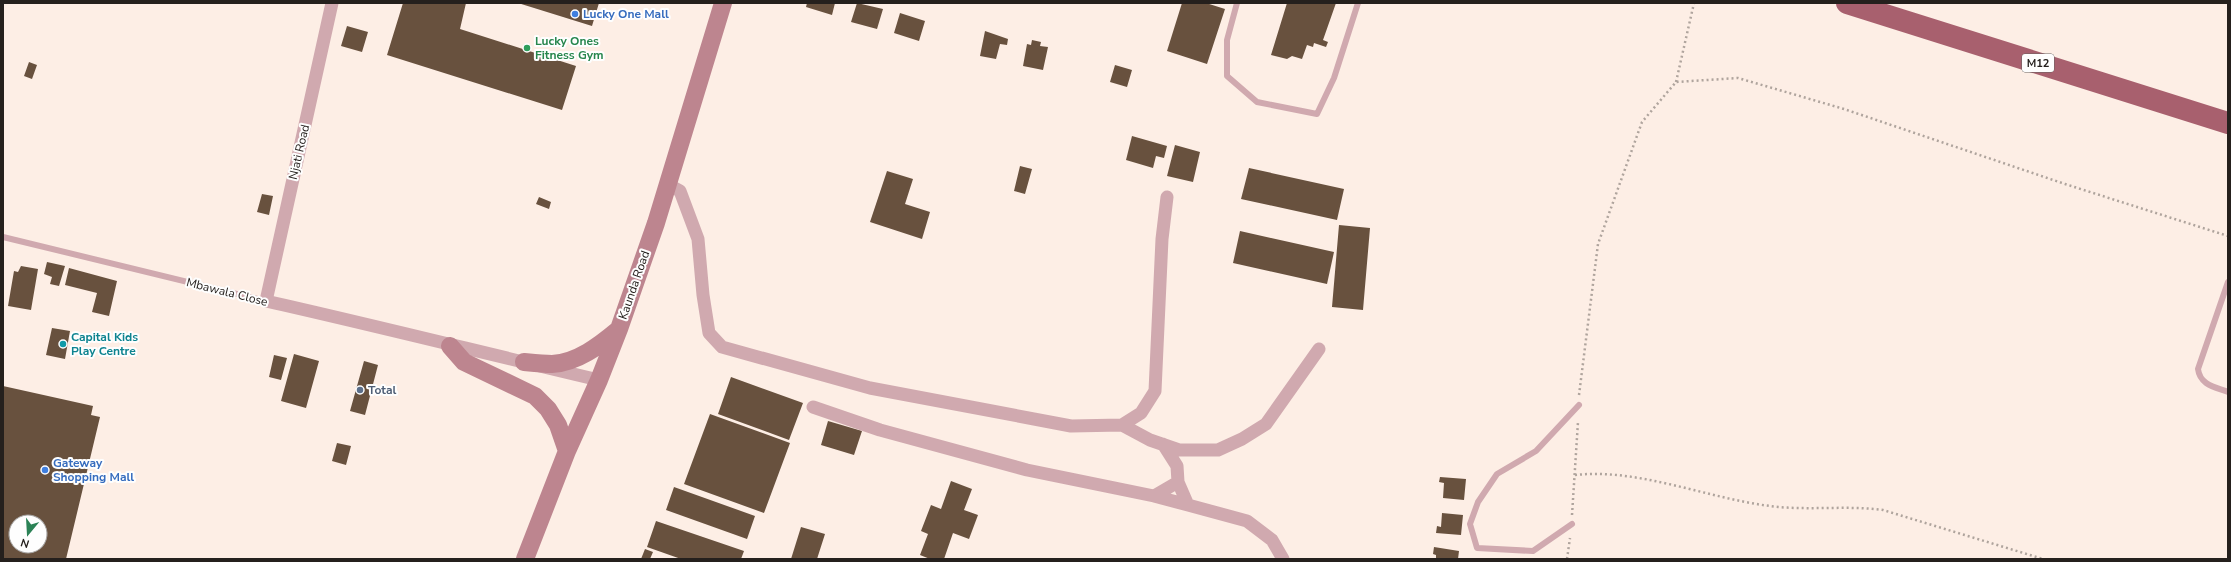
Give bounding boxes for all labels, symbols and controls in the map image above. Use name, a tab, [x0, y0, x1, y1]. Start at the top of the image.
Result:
place label: Lucky One Mall	[583, 6, 669, 22]
marker: Lucky One Mall	[570, 9, 580, 19]
place label: Lucky Ones Fitness Gym	[535, 33, 604, 63]
marker: Lucky Ones Fitness Gym	[522, 43, 532, 53]
road number: M12	[2022, 54, 2054, 72]
street label: Njati Road	[285, 123, 313, 181]
street label: Kaunda Road	[615, 248, 653, 322]
street label: Mbawala Close	[185, 274, 269, 310]
place label: Capital Kids Play Centre	[71, 329, 138, 359]
marker: Capital Kids Play Centre	[58, 339, 68, 349]
place label: Total	[368, 382, 397, 398]
marker: Total	[355, 385, 365, 395]
place label: Gateway Shopping Mall	[53, 455, 134, 485]
marker: Gateway Shopping Mall	[40, 465, 50, 475]
north arrow	[8, 514, 48, 554]
text: N	[19, 535, 31, 551]

